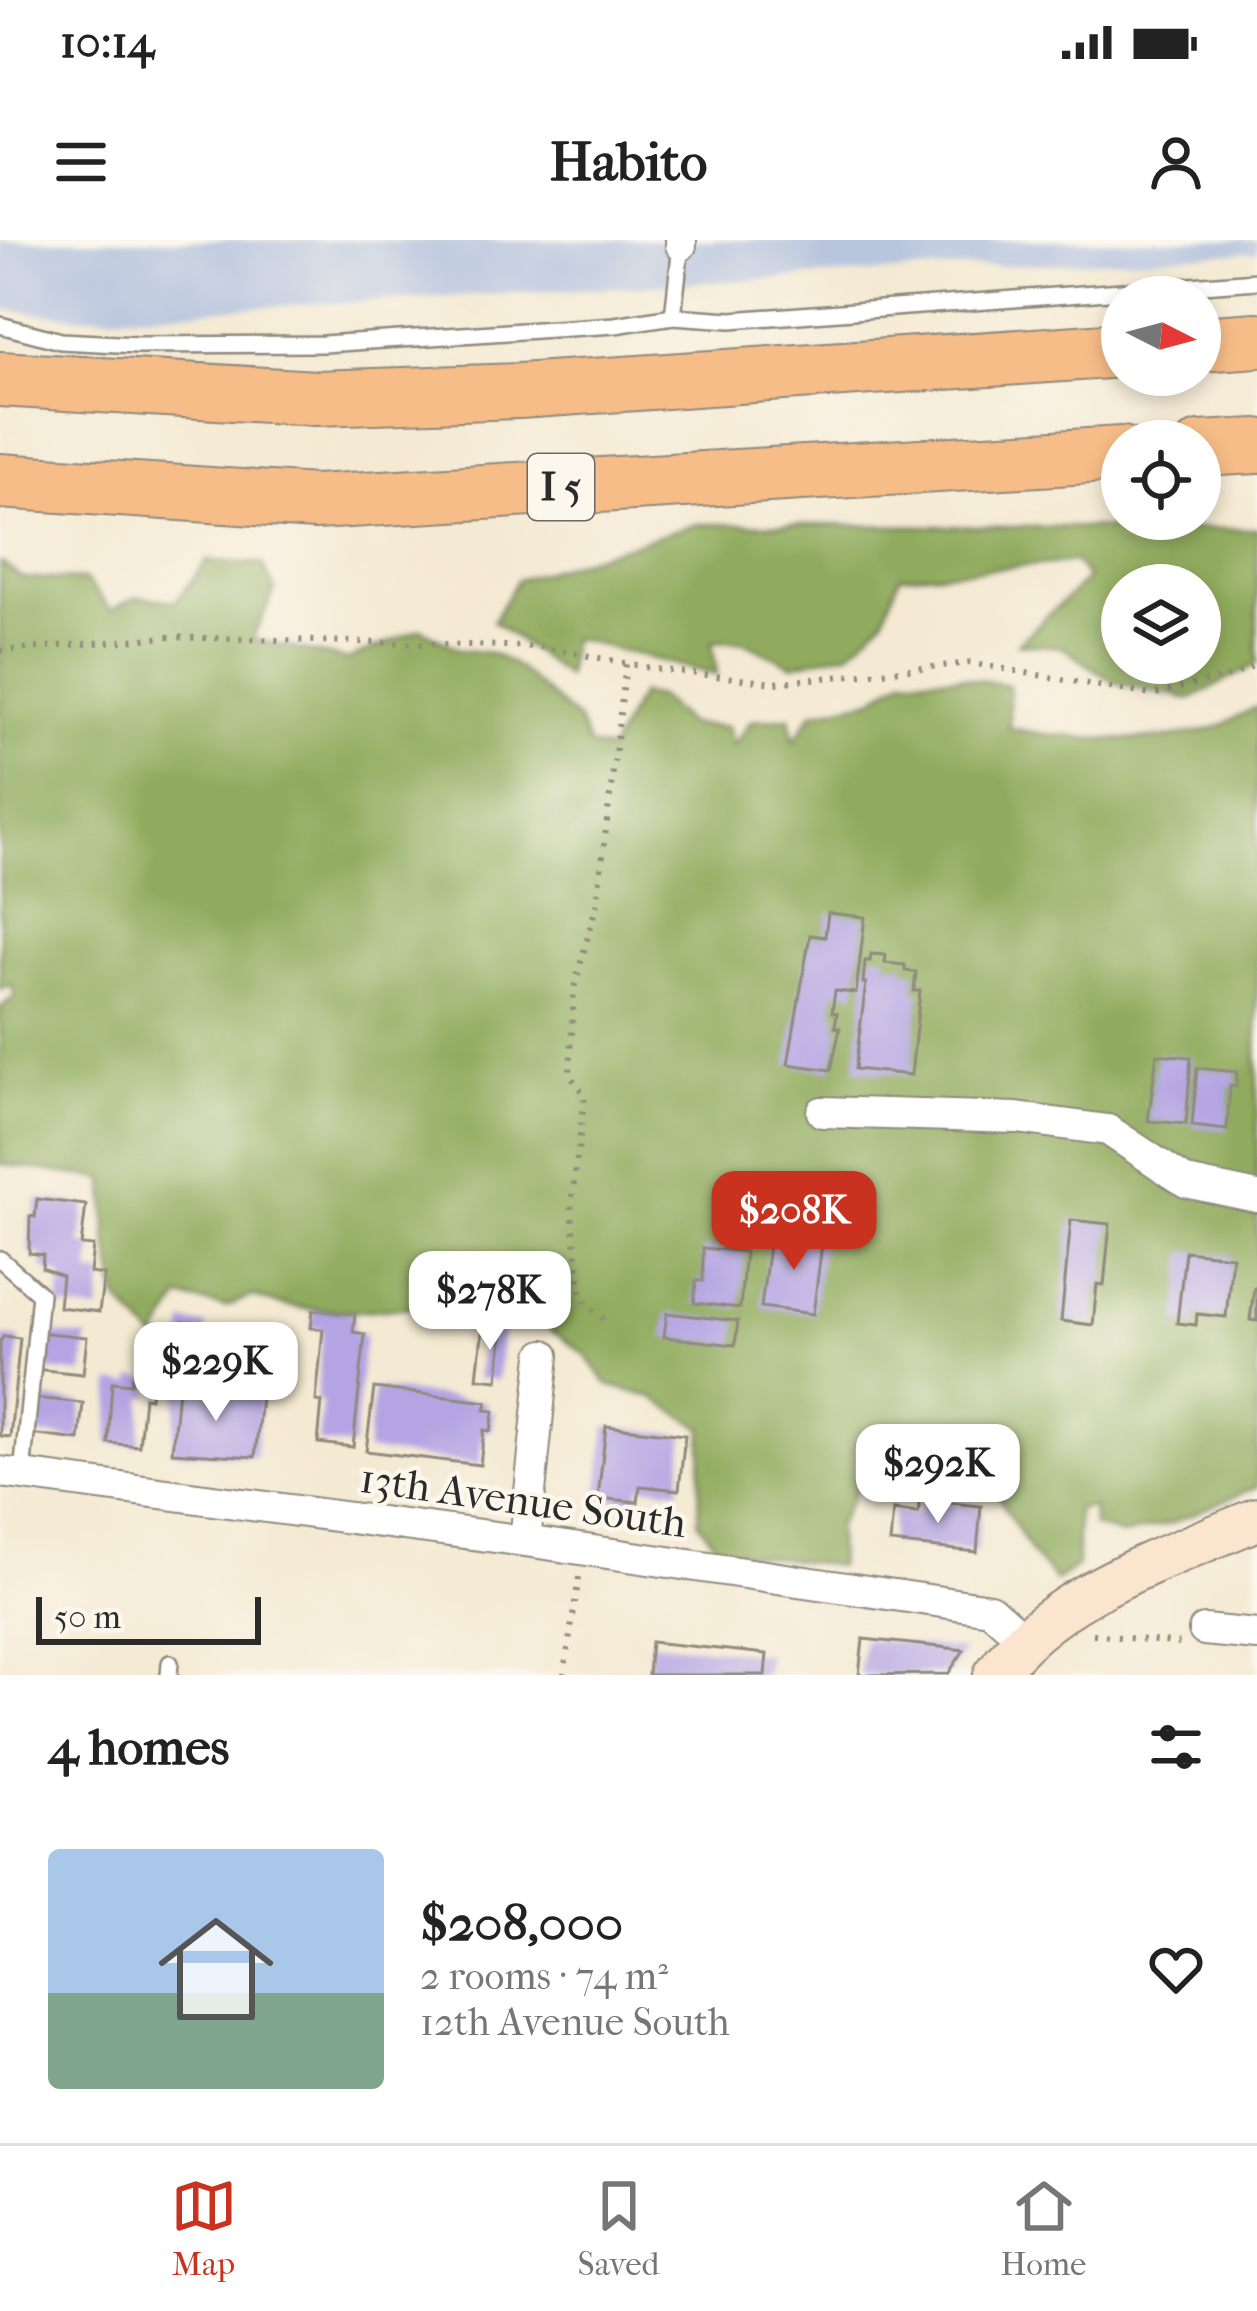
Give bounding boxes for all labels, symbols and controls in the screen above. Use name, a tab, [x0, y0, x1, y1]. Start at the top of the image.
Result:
text: 10:14	[60, 16, 154, 69]
icon: menu	[48, 129, 114, 195]
icon: person	[1143, 129, 1209, 195]
text: Habito	[550, 131, 707, 194]
north arrow	[1101, 276, 1221, 396]
map controls	[1101, 276, 1221, 684]
button: locate	[1101, 420, 1221, 540]
road number: I 5	[528, 454, 594, 520]
button: layers	[1101, 564, 1221, 684]
pin: $208K	[710, 1171, 878, 1273]
text: $208K	[739, 1187, 849, 1233]
pin: $278K	[406, 1251, 574, 1353]
text: $278K	[436, 1267, 544, 1313]
pin: $229K	[132, 1322, 300, 1424]
text: $229K	[161, 1338, 271, 1384]
pin: $292K	[854, 1424, 1022, 1526]
text: $292K	[883, 1440, 993, 1486]
street label: 13th Avenue South	[357, 1454, 690, 1548]
scale bar	[36, 1591, 261, 1644]
text: 50 m	[54, 1598, 121, 1637]
icon: filters	[1143, 1714, 1209, 1780]
text: 4 homes	[48, 1717, 229, 1777]
text: $208,000	[420, 1893, 623, 1953]
icon: home	[144, 1897, 288, 2041]
icon: heart	[1143, 1936, 1209, 2002]
text: 2 rooms · 74 m²	[420, 1953, 668, 1999]
text: 12th Avenue South	[420, 1999, 730, 2045]
tab: Map	[171, 2173, 237, 2284]
tab: Saved	[578, 2173, 659, 2284]
tab: Home	[1001, 2173, 1086, 2284]

